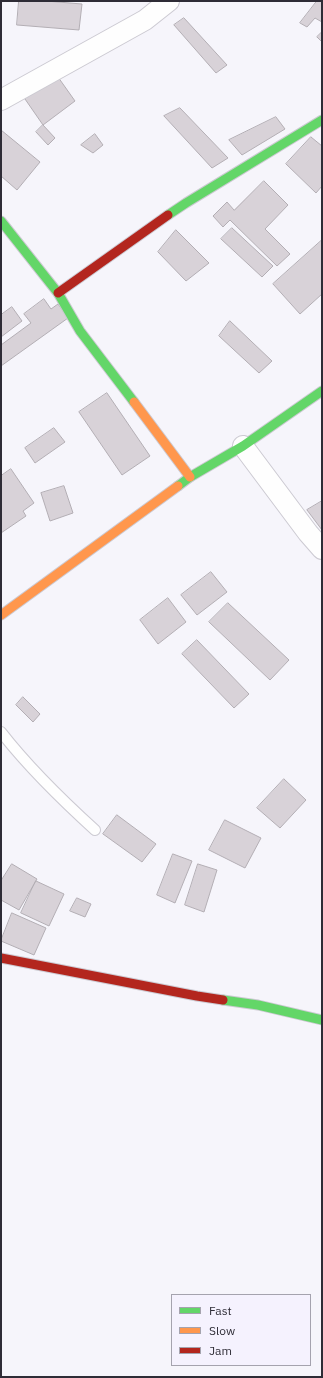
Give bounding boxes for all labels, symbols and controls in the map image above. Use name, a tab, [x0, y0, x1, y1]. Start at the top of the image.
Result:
legend	[171, 1294, 311, 1366]
text: Fast	[209, 1303, 232, 1318]
text: Slow	[209, 1323, 235, 1338]
text: Jam	[209, 1343, 232, 1358]

